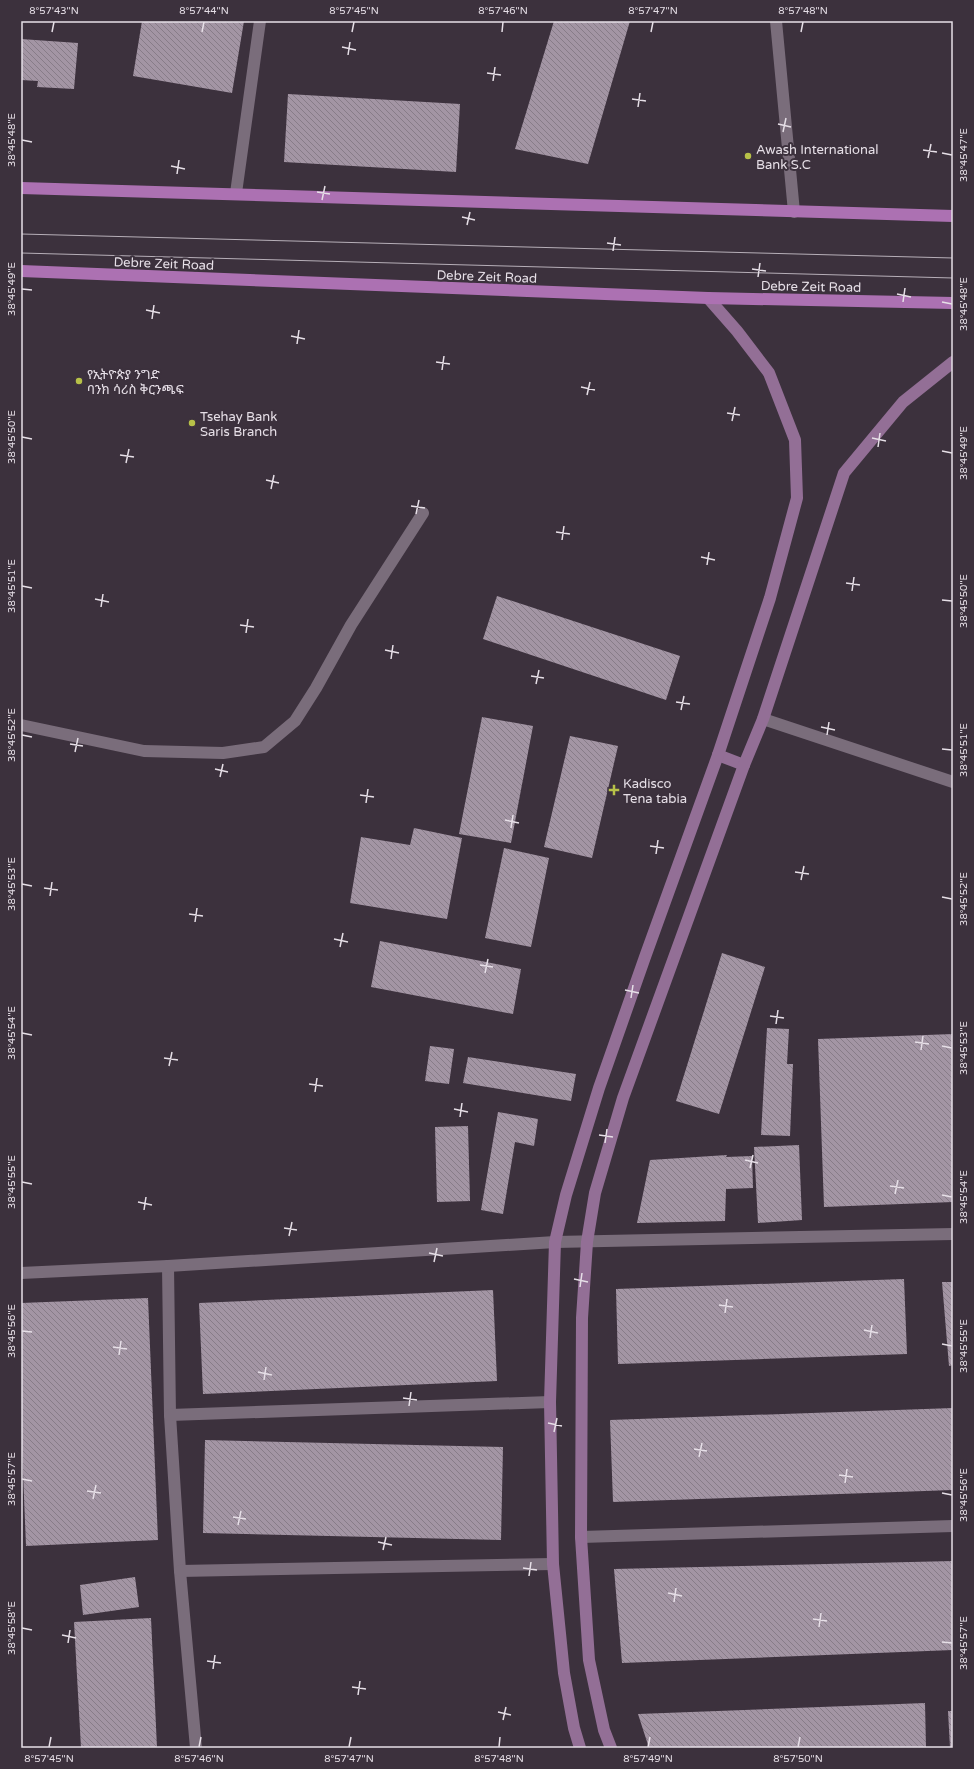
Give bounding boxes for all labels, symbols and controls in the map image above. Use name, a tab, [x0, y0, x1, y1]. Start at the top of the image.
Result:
text: 8°57'43"N	[29, 5, 79, 17]
text: 8°57'44"N	[179, 5, 229, 17]
text: 8°57'45"N	[329, 5, 379, 17]
text: 8°57'46"N	[478, 5, 528, 17]
text: 8°57'47"N	[628, 5, 678, 17]
text: 8°57'48"N	[778, 5, 828, 17]
text: 38°45'48"E	[6, 113, 18, 167]
text: 38°45'47"E	[958, 128, 970, 182]
place label: Awash International Bank S.C	[756, 142, 878, 173]
marker: Awash International Bank S.C	[743, 151, 753, 161]
street label: Debre Zeit Road	[113, 254, 214, 274]
text: 38°45'49"E	[6, 262, 18, 316]
street label: Debre Zeit Road	[436, 267, 537, 287]
text: 38°45'48"E	[958, 277, 970, 331]
street label: Debre Zeit Road	[761, 278, 861, 296]
place label: የኢትዮጵያ ንግድ ባንክ ሳሪስ ቅርንጫፍ	[87, 367, 184, 398]
marker: የኢትዮጵያ ንግድ ባንክ ሳሪስ ቅርንጫፍ	[74, 376, 84, 386]
place label: Tsehay Bank Saris Branch	[200, 409, 277, 440]
text: 38°45'50"E	[6, 410, 18, 464]
marker: Tsehay Bank Saris Branch	[187, 418, 197, 428]
text: 38°45'49"E	[958, 426, 970, 480]
text: 38°45'51"E	[6, 559, 18, 613]
text: 38°45'50"E	[958, 574, 970, 628]
text: 38°45'52"E	[6, 708, 18, 762]
text: 38°45'51"E	[958, 723, 970, 777]
place label: Kadisco Tena tabia	[623, 776, 687, 807]
marker: Kadisco Tena tabia	[608, 784, 620, 796]
text: 38°45'53"E	[6, 857, 18, 911]
text: 38°45'52"E	[958, 872, 970, 926]
text: 38°45'54"E	[6, 1006, 18, 1060]
text: 38°45'53"E	[958, 1021, 970, 1075]
text: 38°45'55"E	[6, 1155, 18, 1209]
text: 38°45'54"E	[958, 1170, 970, 1224]
text: 38°45'56"E	[6, 1304, 18, 1358]
text: 38°45'55"E	[958, 1319, 970, 1373]
text: 38°45'57"E	[6, 1452, 18, 1506]
text: 38°45'56"E	[958, 1468, 970, 1522]
text: 38°45'58"E	[6, 1601, 18, 1655]
text: 38°45'57"E	[958, 1616, 970, 1670]
text: 8°57'45"N	[24, 1753, 74, 1765]
text: 8°57'46"N	[174, 1753, 224, 1765]
text: 8°57'47"N	[324, 1753, 374, 1765]
text: 8°57'48"N	[474, 1753, 524, 1765]
text: 8°57'49"N	[623, 1753, 673, 1765]
text: 8°57'50"N	[773, 1753, 823, 1765]

